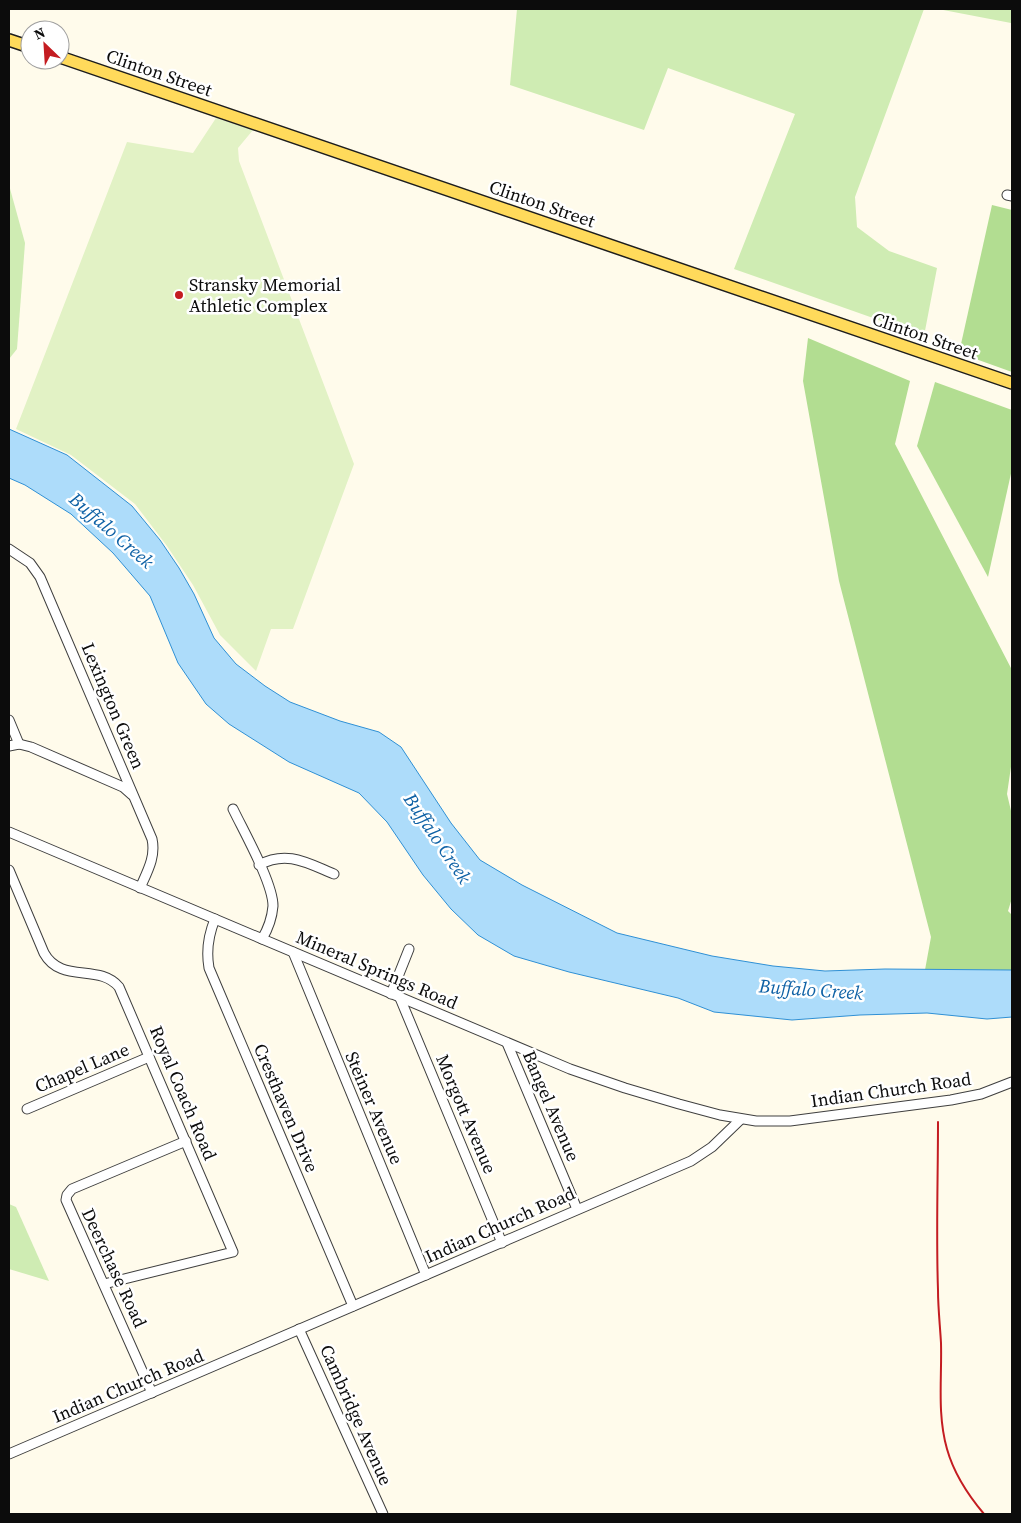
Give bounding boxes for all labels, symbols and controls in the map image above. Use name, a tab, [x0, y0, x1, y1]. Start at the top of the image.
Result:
north arrow	[20, 20, 70, 70]
text: N	[31, 22, 48, 44]
street label: Clinton Street	[103, 43, 215, 102]
street label: Clinton Street	[486, 174, 598, 233]
place label: Stransky Memorial Athletic Complex	[189, 272, 341, 318]
marker: Stransky Memorial Athletic Complex	[173, 289, 185, 301]
street label: Clinton Street	[869, 306, 981, 365]
water label: Buffalo Creek	[63, 485, 160, 574]
street label: Lexington Green	[76, 639, 151, 773]
water label: Buffalo Creek	[397, 787, 478, 889]
street label: Mineral Springs Road	[293, 924, 462, 1015]
water label: Buffalo Creek	[757, 972, 864, 1006]
street label: Royal Coach Road	[144, 1022, 223, 1164]
street label: Chapel Lane	[31, 1037, 133, 1099]
street label: Cresthaven Drive	[248, 1040, 325, 1176]
street label: Steiner Avenue	[339, 1047, 409, 1168]
street label: Bangel Avenue	[517, 1047, 586, 1165]
street label: Morgott Avenue	[430, 1050, 503, 1177]
street label: Indian Church Road	[809, 1066, 973, 1113]
street label: Indian Church Road	[421, 1180, 579, 1269]
street label: Deerchase Road	[76, 1204, 153, 1332]
street label: Cambridge Avenue	[314, 1340, 399, 1489]
street label: Indian Church Road	[48, 1342, 207, 1429]

